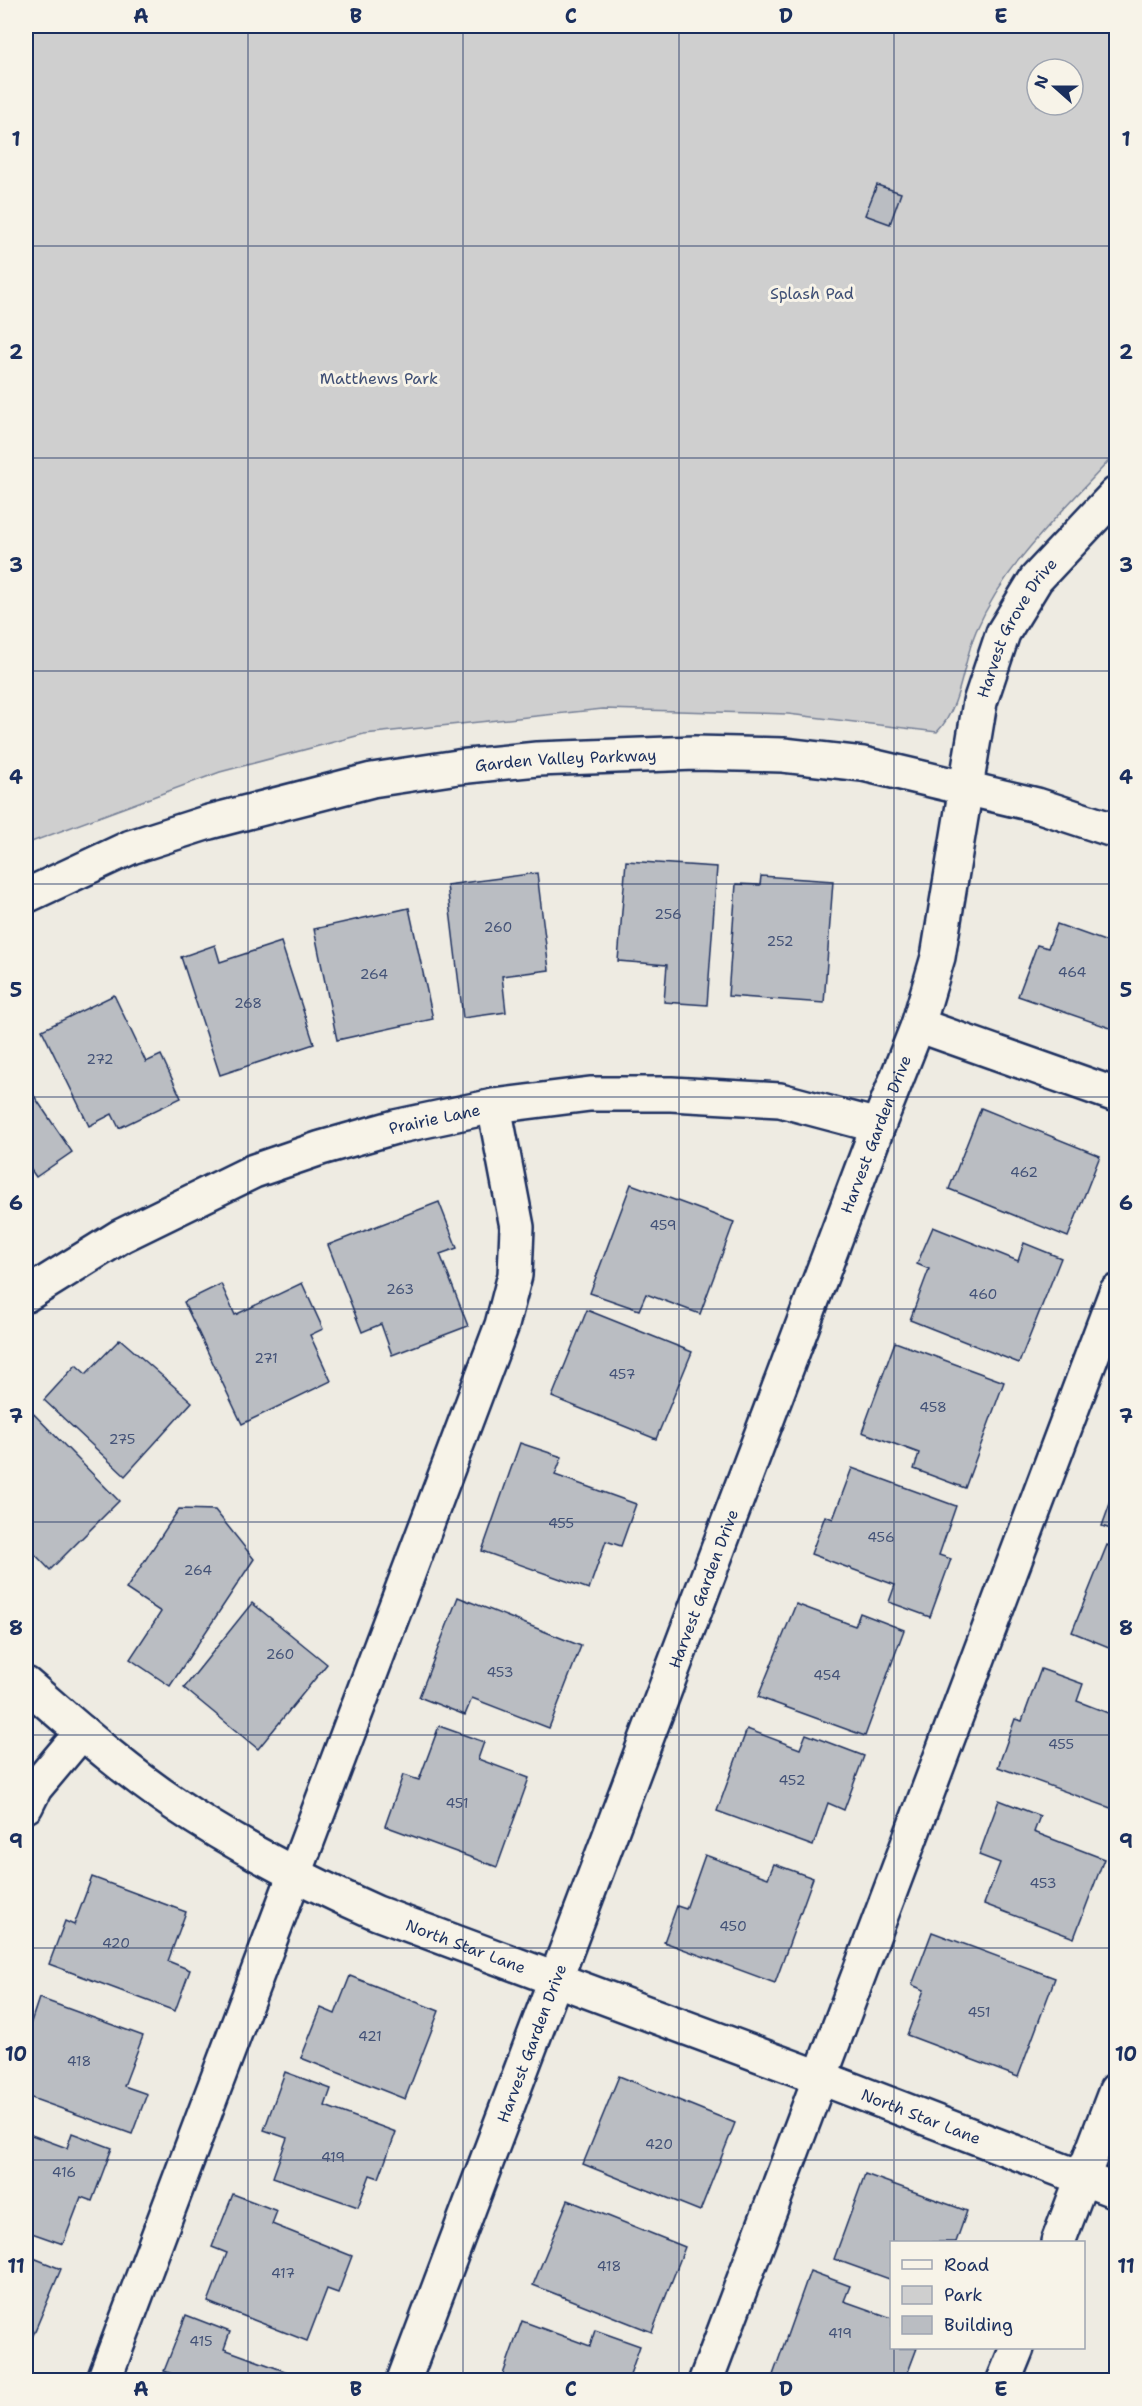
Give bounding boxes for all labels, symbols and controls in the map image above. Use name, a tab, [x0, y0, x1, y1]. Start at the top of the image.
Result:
text: A	[133, 3, 149, 29]
text: B	[350, 3, 362, 29]
text: C	[565, 3, 577, 29]
text: D	[779, 3, 793, 29]
text: E	[994, 3, 1008, 29]
north arrow	[1025, 57, 1085, 117]
text: N	[1029, 72, 1054, 91]
text: 1	[11, 126, 21, 152]
text: 1	[1121, 126, 1131, 152]
park label: Splash Pad	[770, 283, 854, 304]
text: 2	[9, 339, 23, 365]
text: 2	[1119, 339, 1133, 365]
park label: Matthews Park	[320, 368, 438, 389]
text: 3	[9, 552, 23, 578]
text: 3	[1119, 552, 1133, 578]
street label: Harvest Grove Drive	[972, 553, 1062, 701]
street label: Garden Valley Parkway	[474, 744, 657, 776]
text: 4	[9, 764, 23, 790]
text: 4	[1119, 764, 1133, 790]
house number: 256	[654, 905, 682, 923]
house number: 260	[484, 918, 512, 936]
house number: 252	[766, 932, 794, 950]
house number: 464	[1058, 963, 1087, 981]
house number: 264	[360, 965, 388, 983]
text: 5	[10, 977, 22, 1003]
text: 5	[1120, 977, 1132, 1003]
house number: 268	[234, 994, 262, 1012]
house number: 272	[86, 1050, 114, 1068]
street label: Harvest Garden Drive	[836, 1052, 916, 1217]
street label: Prairie Lane	[386, 1099, 482, 1139]
house number: 462	[1010, 1163, 1038, 1181]
text: 6	[9, 1190, 23, 1216]
text: 6	[1119, 1190, 1133, 1216]
house number: 459	[649, 1216, 677, 1234]
house number: 263	[386, 1280, 414, 1298]
house number: 460	[969, 1285, 997, 1303]
house number: 271	[254, 1349, 278, 1367]
house number: 457	[608, 1365, 636, 1383]
house number: 458	[919, 1398, 947, 1416]
text: 7	[9, 1403, 23, 1429]
text: 7	[1119, 1403, 1133, 1429]
house number: 275	[109, 1430, 135, 1448]
street label: Harvest Garden Drive	[664, 1506, 743, 1671]
house number: 455	[548, 1514, 574, 1532]
house number: 456	[867, 1528, 895, 1546]
house number: 264	[184, 1561, 212, 1579]
text: 8	[9, 1615, 23, 1641]
text: 8	[1119, 1615, 1133, 1641]
house number: 260	[266, 1645, 294, 1663]
house number: 453	[486, 1663, 514, 1681]
house number: 454	[813, 1666, 841, 1684]
house number: 455	[1048, 1735, 1074, 1753]
house number: 452	[778, 1771, 806, 1789]
house number: 451	[445, 1794, 469, 1812]
text: 9	[9, 1828, 23, 1854]
text: 9	[1119, 1828, 1133, 1854]
house number: 453	[1029, 1874, 1057, 1892]
street label: North Star Lane	[403, 1915, 529, 1978]
house number: 450	[719, 1917, 747, 1935]
house number: 420	[102, 1934, 130, 1952]
street label: Harvest Garden Drive	[492, 1961, 571, 2126]
house number: 451	[967, 2003, 991, 2021]
house number: 421	[358, 2027, 382, 2045]
text: 10	[5, 2041, 27, 2067]
text: 10	[1115, 2041, 1137, 2067]
house number: 418	[67, 2052, 91, 2070]
street label: North Star Lane	[858, 2084, 984, 2149]
house number: 420	[645, 2135, 673, 2153]
house number: 419	[321, 2148, 345, 2166]
house number: 416	[52, 2163, 76, 2181]
legend	[890, 2241, 1085, 2349]
text: 11	[7, 2253, 25, 2279]
text: Road	[944, 2253, 989, 2277]
text: 11	[1117, 2253, 1135, 2279]
house number: 418	[597, 2257, 621, 2275]
house number: 417	[271, 2264, 295, 2282]
text: Park	[944, 2283, 983, 2307]
text: Building	[944, 2313, 1013, 2337]
house number: 419	[828, 2324, 852, 2342]
house number: 415	[189, 2332, 213, 2350]
text: A	[133, 2376, 149, 2402]
text: B	[350, 2376, 362, 2402]
text: C	[565, 2376, 577, 2402]
text: D	[779, 2376, 793, 2402]
text: E	[994, 2376, 1008, 2402]

